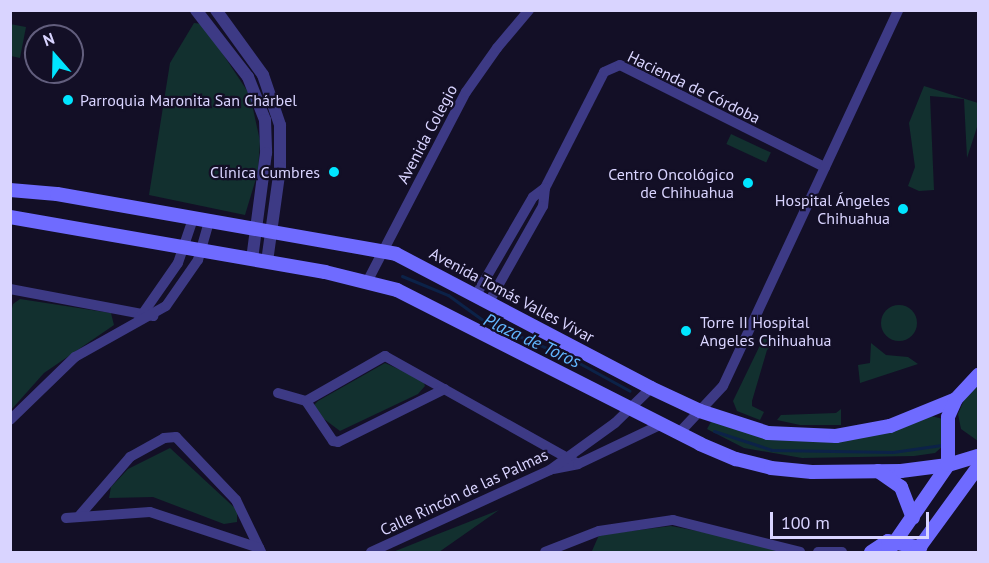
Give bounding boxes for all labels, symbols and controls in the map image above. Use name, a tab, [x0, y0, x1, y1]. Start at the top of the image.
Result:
north arrow	[24, 24, 84, 84]
text: N	[40, 28, 57, 50]
street label: Hacienda de Córdoba	[625, 47, 763, 127]
street label: Avenida Colegio	[393, 81, 461, 187]
place label: Parroquia Maronita San Chárbel	[80, 90, 297, 110]
marker: Parroquia Maronita San Chárbel	[61, 93, 75, 107]
place label: Clínica Cumbres	[210, 162, 320, 182]
marker: Clínica Cumbres	[325, 163, 343, 181]
place label: Centro Oncológico de Chihuahua	[608, 164, 734, 202]
marker: Centro Oncológico de Chihuahua	[739, 174, 757, 192]
place label: Hospital Ángeles Chihuahua	[774, 190, 890, 228]
marker: Hospital Ángeles Chihuahua	[894, 200, 912, 218]
street label: Avenida Tomás Valles Vivar	[426, 243, 598, 347]
water label: Plaza de Toros	[480, 309, 584, 373]
place label: Torre II Hospital Angeles Chihuahua	[700, 312, 831, 350]
marker: Torre II Hospital Angeles Chihuahua	[677, 322, 695, 340]
street label: Calle Rincón de las Palmas	[377, 445, 551, 539]
scale bar	[773, 500, 932, 538]
text: 100 m	[781, 511, 830, 534]

